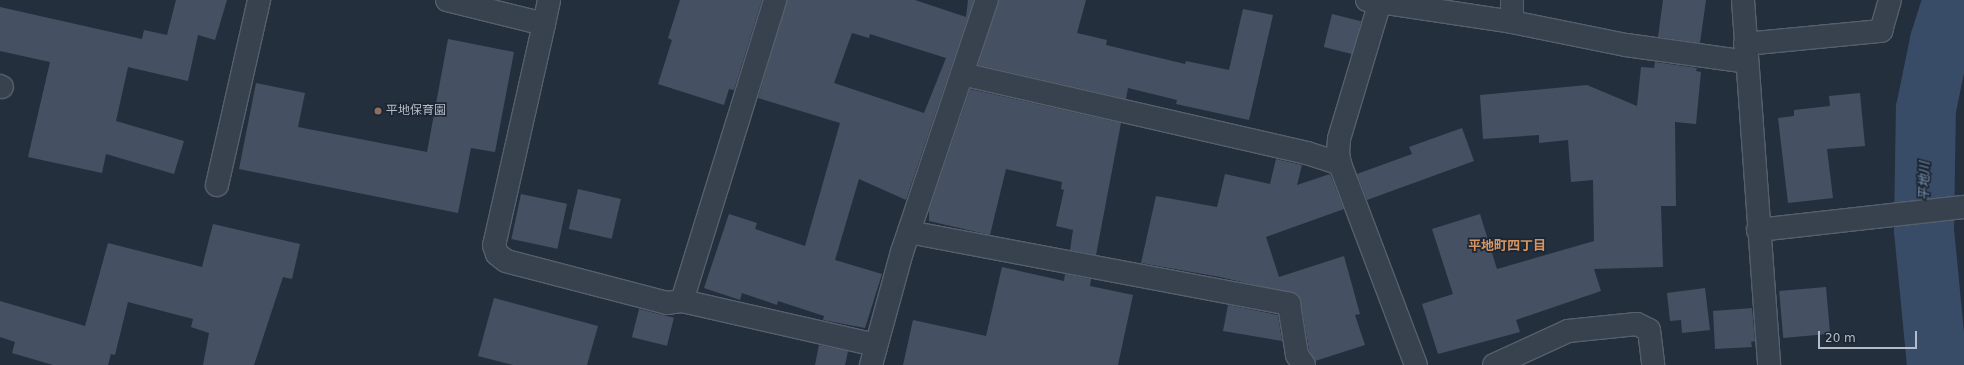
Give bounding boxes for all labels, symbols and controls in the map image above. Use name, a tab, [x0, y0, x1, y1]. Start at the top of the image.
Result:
place label: 平地保育園	[386, 104, 446, 118]
marker: 平地保育園	[373, 106, 383, 116]
water label: 平地川	[1917, 161, 1933, 201]
district label: 平地町四丁目	[1468, 238, 1546, 254]
scale bar	[1820, 323, 1919, 349]
text: 20 m	[1825, 331, 1856, 345]

